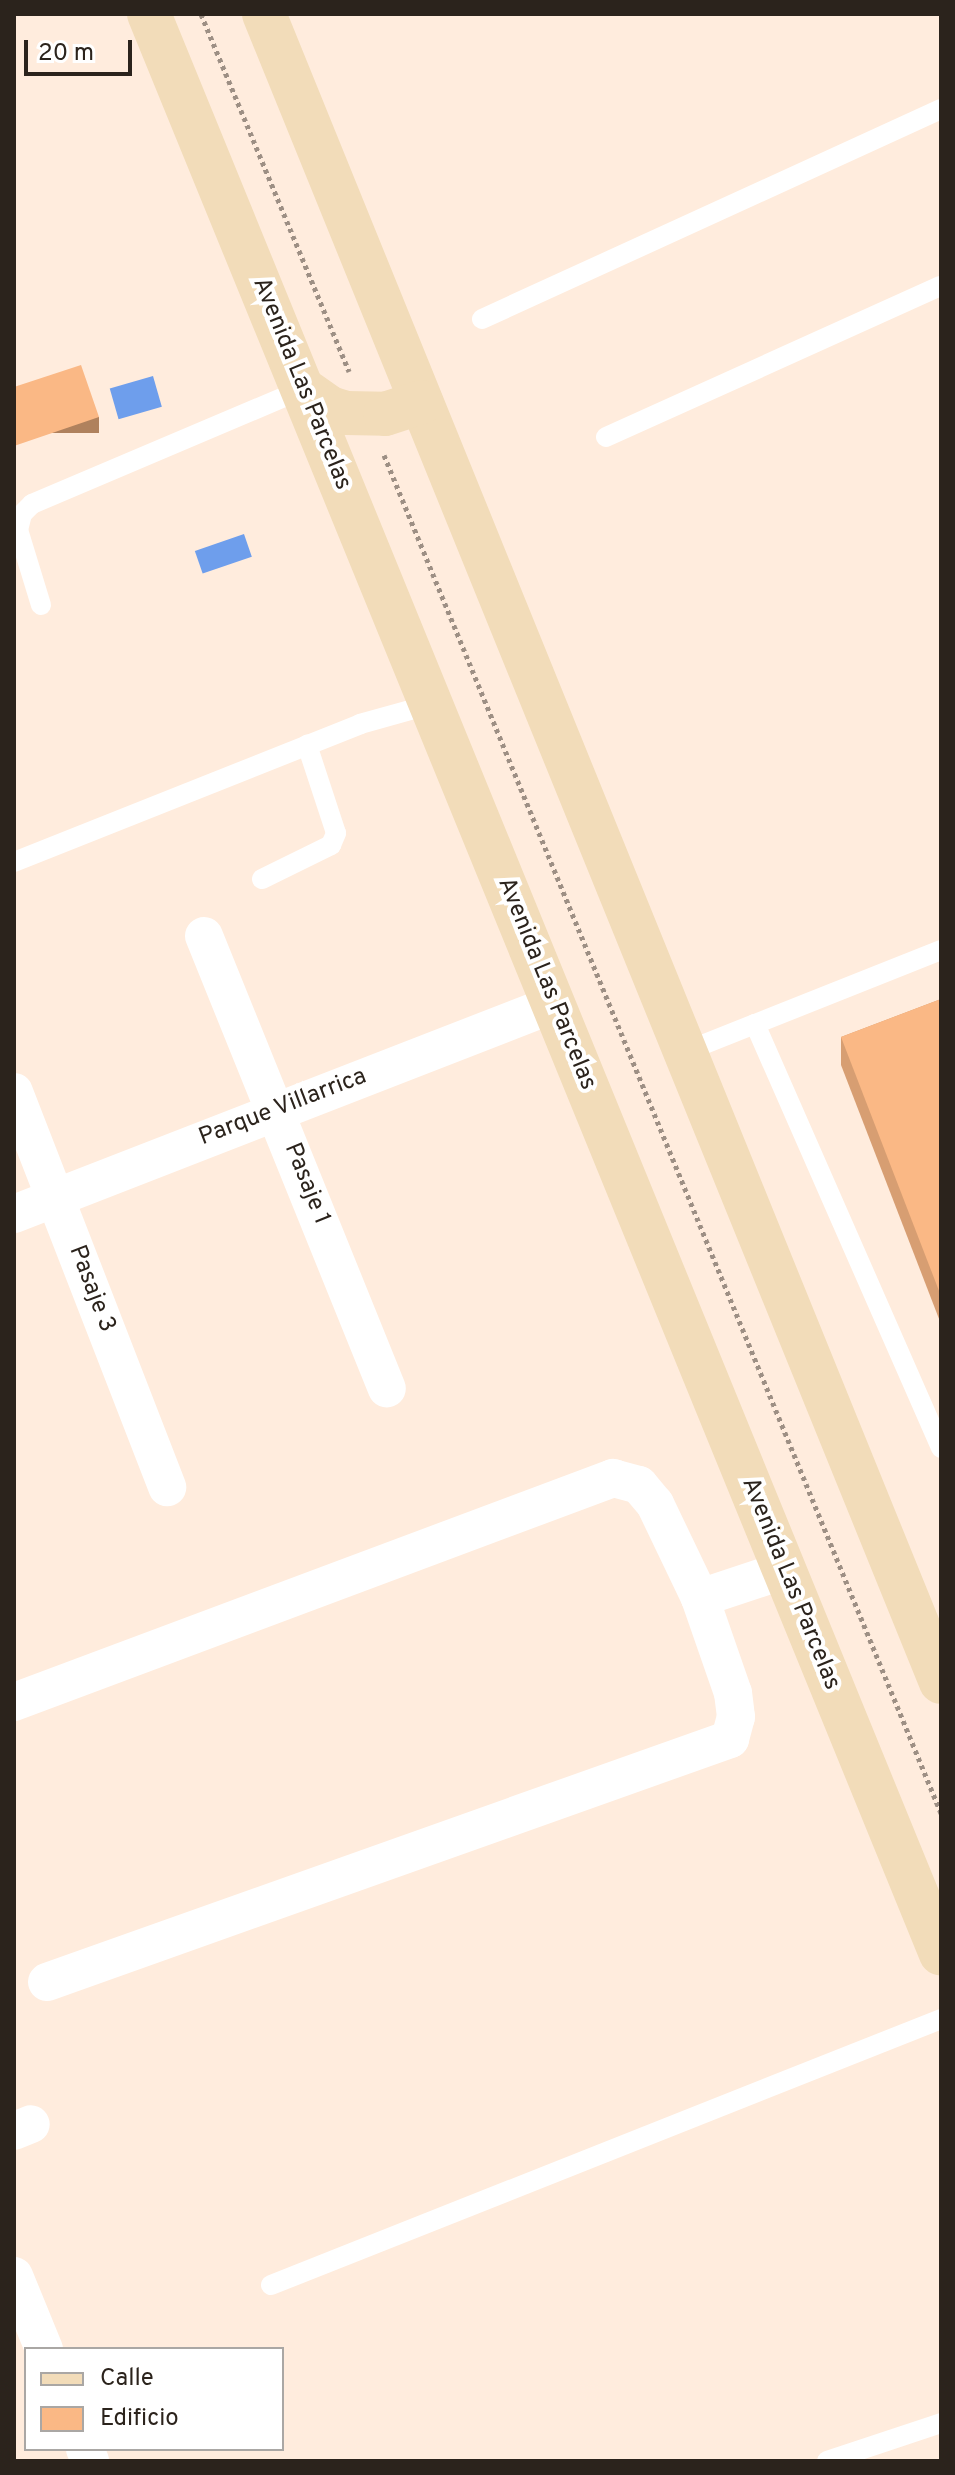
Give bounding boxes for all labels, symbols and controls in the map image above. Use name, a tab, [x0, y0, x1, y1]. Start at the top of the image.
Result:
scale bar	[28, 24, 136, 74]
text: 20 m	[38, 39, 94, 69]
street label: Avenida Las Parcelas	[245, 274, 357, 494]
street label: Avenida Las Parcelas	[490, 874, 602, 1094]
street label: Parque Villarrica	[195, 1063, 371, 1153]
street label: Pasaje 1	[277, 1139, 335, 1229]
street label: Pasaje 3	[61, 1241, 121, 1337]
street label: Avenida Las Parcelas	[734, 1474, 846, 1694]
legend	[24, 2347, 284, 2451]
text: Calle	[100, 2364, 154, 2394]
text: Edificio	[100, 2404, 179, 2434]

